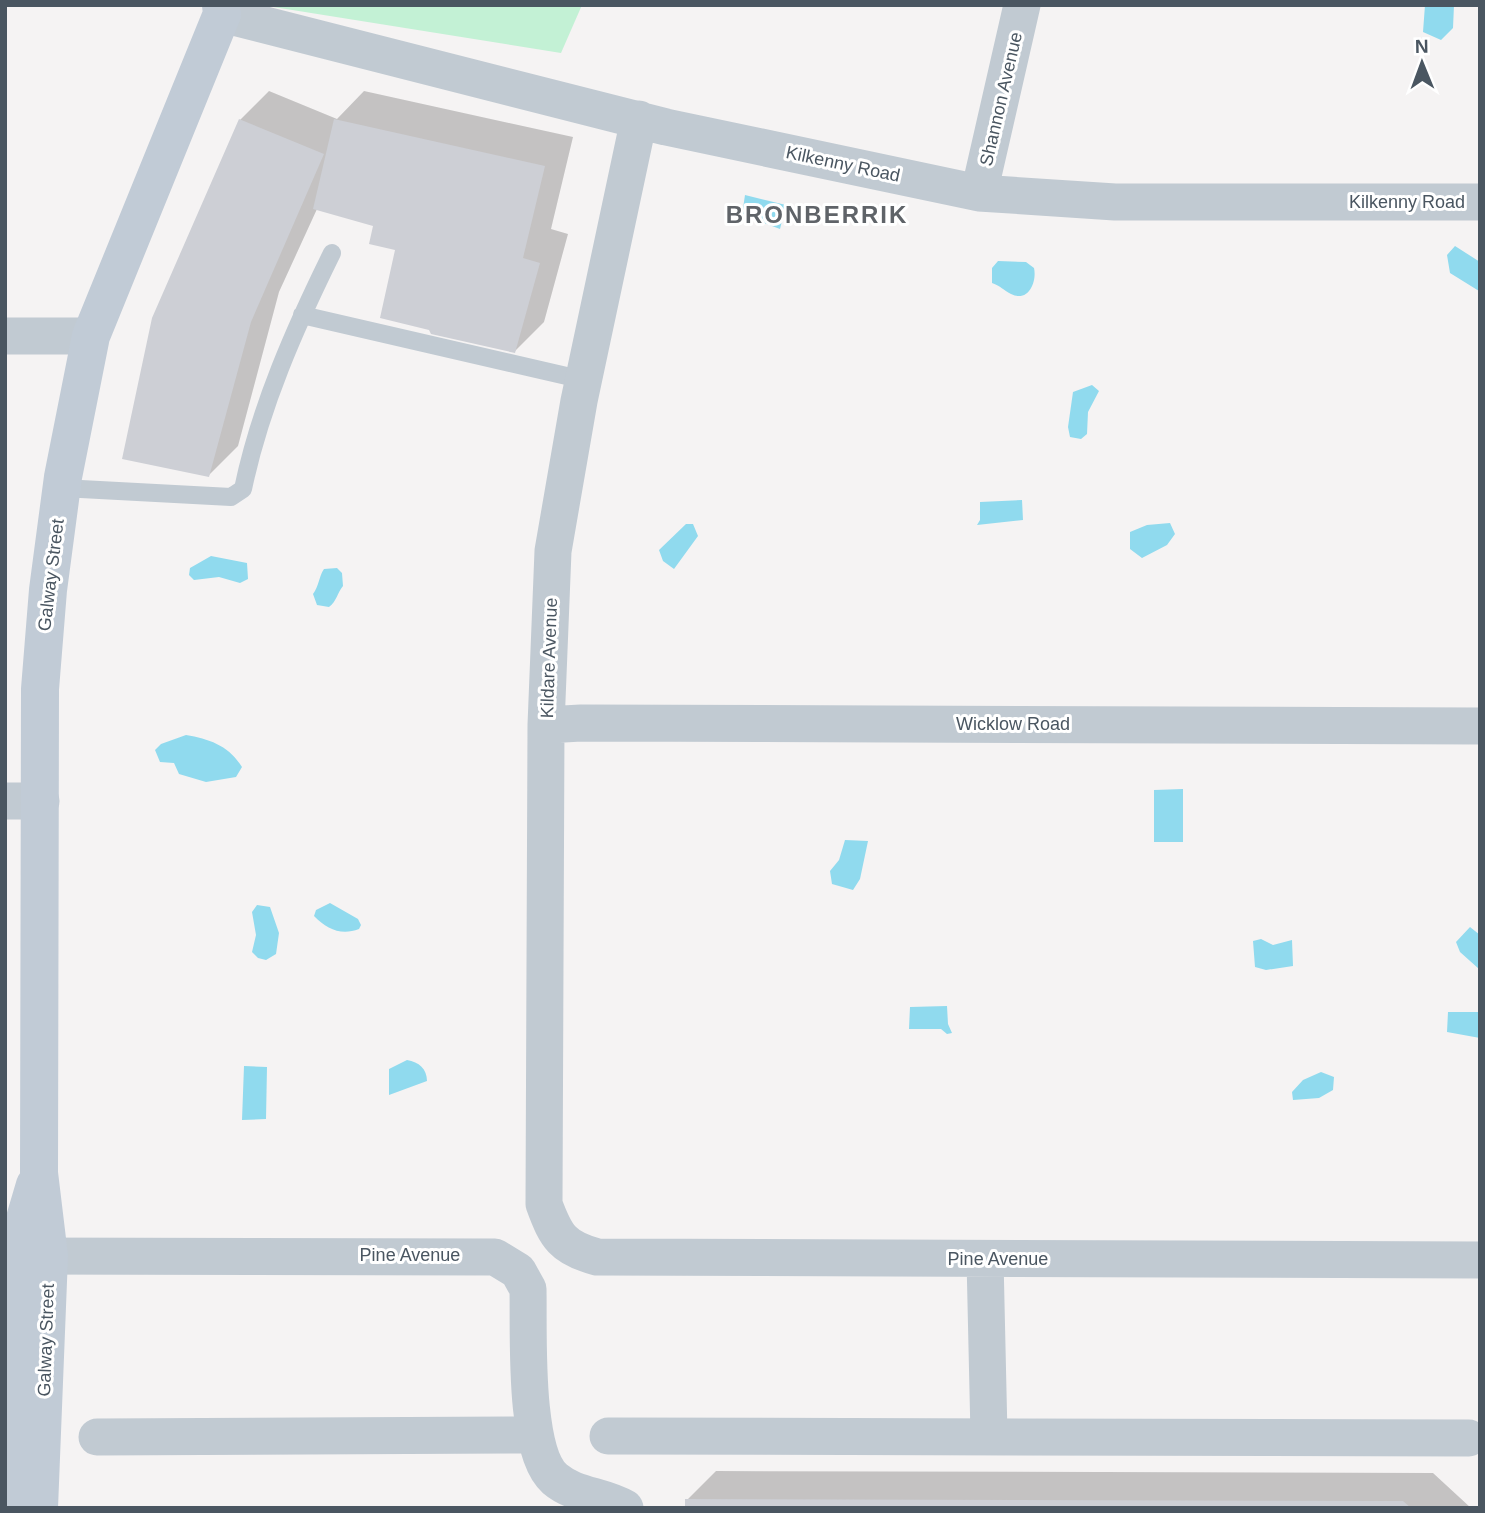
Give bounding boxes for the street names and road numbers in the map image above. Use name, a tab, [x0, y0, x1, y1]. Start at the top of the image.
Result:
street label: Shannon Avenue	[976, 30, 1026, 168]
street label: Kilkenny Road	[784, 142, 902, 186]
street label: Kilkenny Road	[1349, 192, 1465, 212]
street label: Galway Street	[34, 518, 68, 632]
street label: Kildare Avenue	[537, 597, 561, 719]
street label: Wicklow Road	[956, 714, 1070, 734]
street label: Pine Avenue	[360, 1245, 460, 1265]
street label: Pine Avenue	[948, 1249, 1048, 1269]
street label: Galway Street	[34, 1283, 58, 1397]

